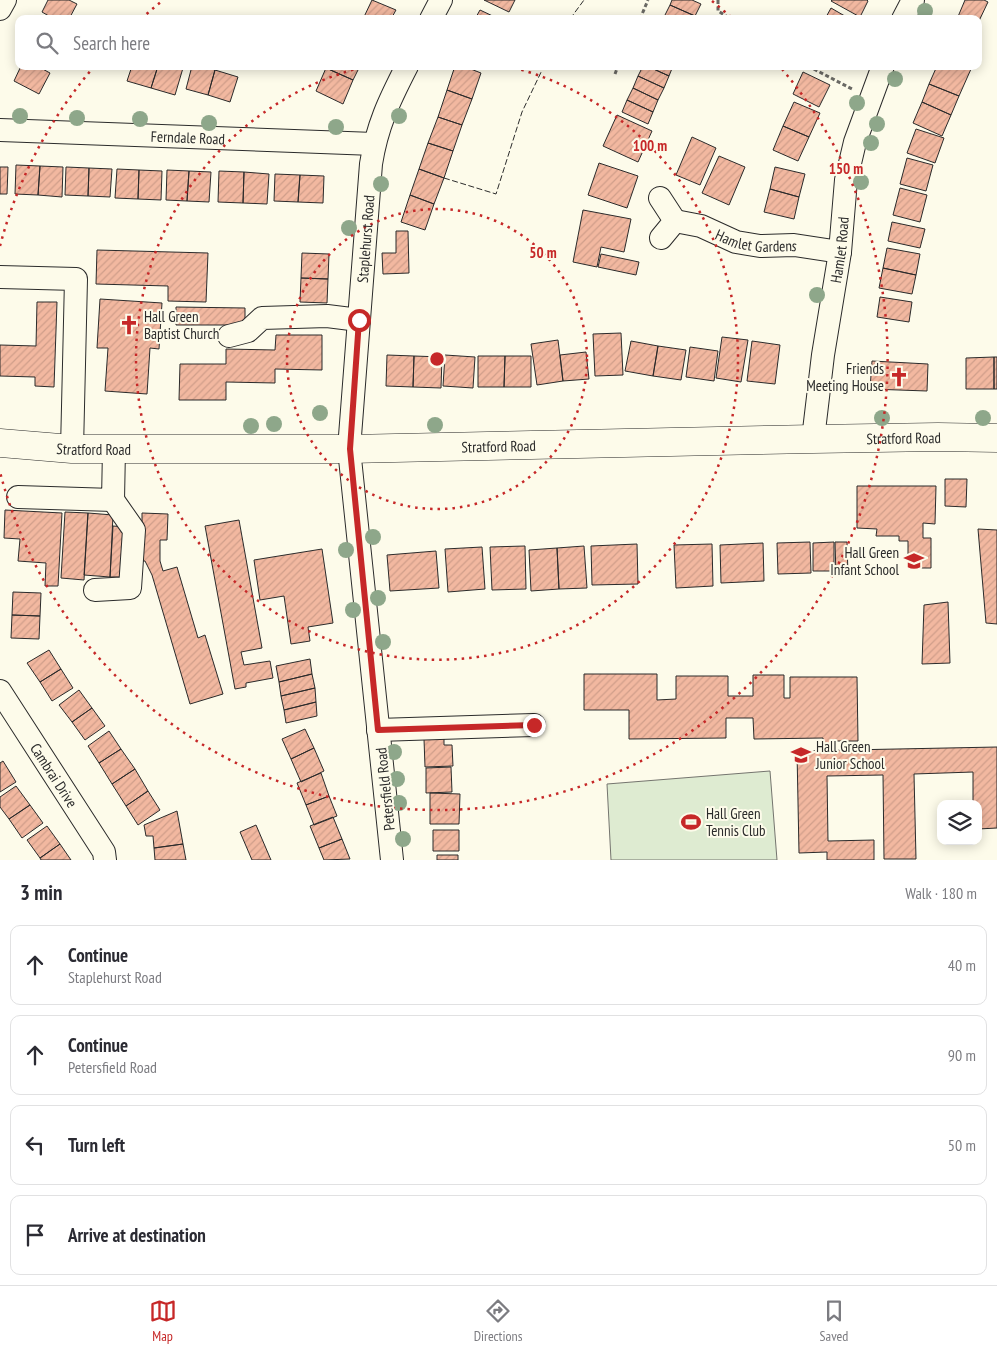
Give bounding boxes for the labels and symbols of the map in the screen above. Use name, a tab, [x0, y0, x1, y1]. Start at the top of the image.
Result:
street label: Ferndale Road	[150, 126, 225, 148]
text: 100 m	[633, 136, 667, 155]
text: 150 m	[829, 159, 863, 178]
street label: Staplehurst Road	[352, 194, 378, 284]
street label: Hamlet Road	[826, 216, 852, 284]
street label: Hamlet Gardens	[713, 224, 798, 256]
text: 50 m	[529, 243, 557, 262]
place label: Hall Green Baptist Church	[144, 307, 219, 343]
route start	[348, 309, 371, 332]
church icon: Hall Green Baptist Church	[118, 314, 140, 336]
centre of rings	[428, 350, 446, 368]
place label: Friends Meeting House	[806, 359, 884, 395]
church icon: Friends Meeting House	[888, 366, 910, 388]
street label: Stratford Road	[866, 427, 941, 448]
street label: Stratford Road	[461, 435, 536, 456]
street label: Stratford Road	[56, 438, 131, 459]
place label: Hall Green Infant School	[830, 543, 900, 579]
school or university icon: Hall Green Infant School	[903, 550, 925, 572]
route end	[523, 714, 546, 737]
place label: Hall Green Junior School	[815, 737, 885, 773]
street label: Cambrai Drive	[27, 739, 82, 811]
school or university icon: Hall Green Junior School	[790, 744, 812, 766]
street label: Petersfield Road	[371, 747, 399, 831]
place label: Hall Green Tennis Club	[706, 804, 765, 840]
sports icon: Hall Green Tennis Club	[680, 811, 702, 833]

